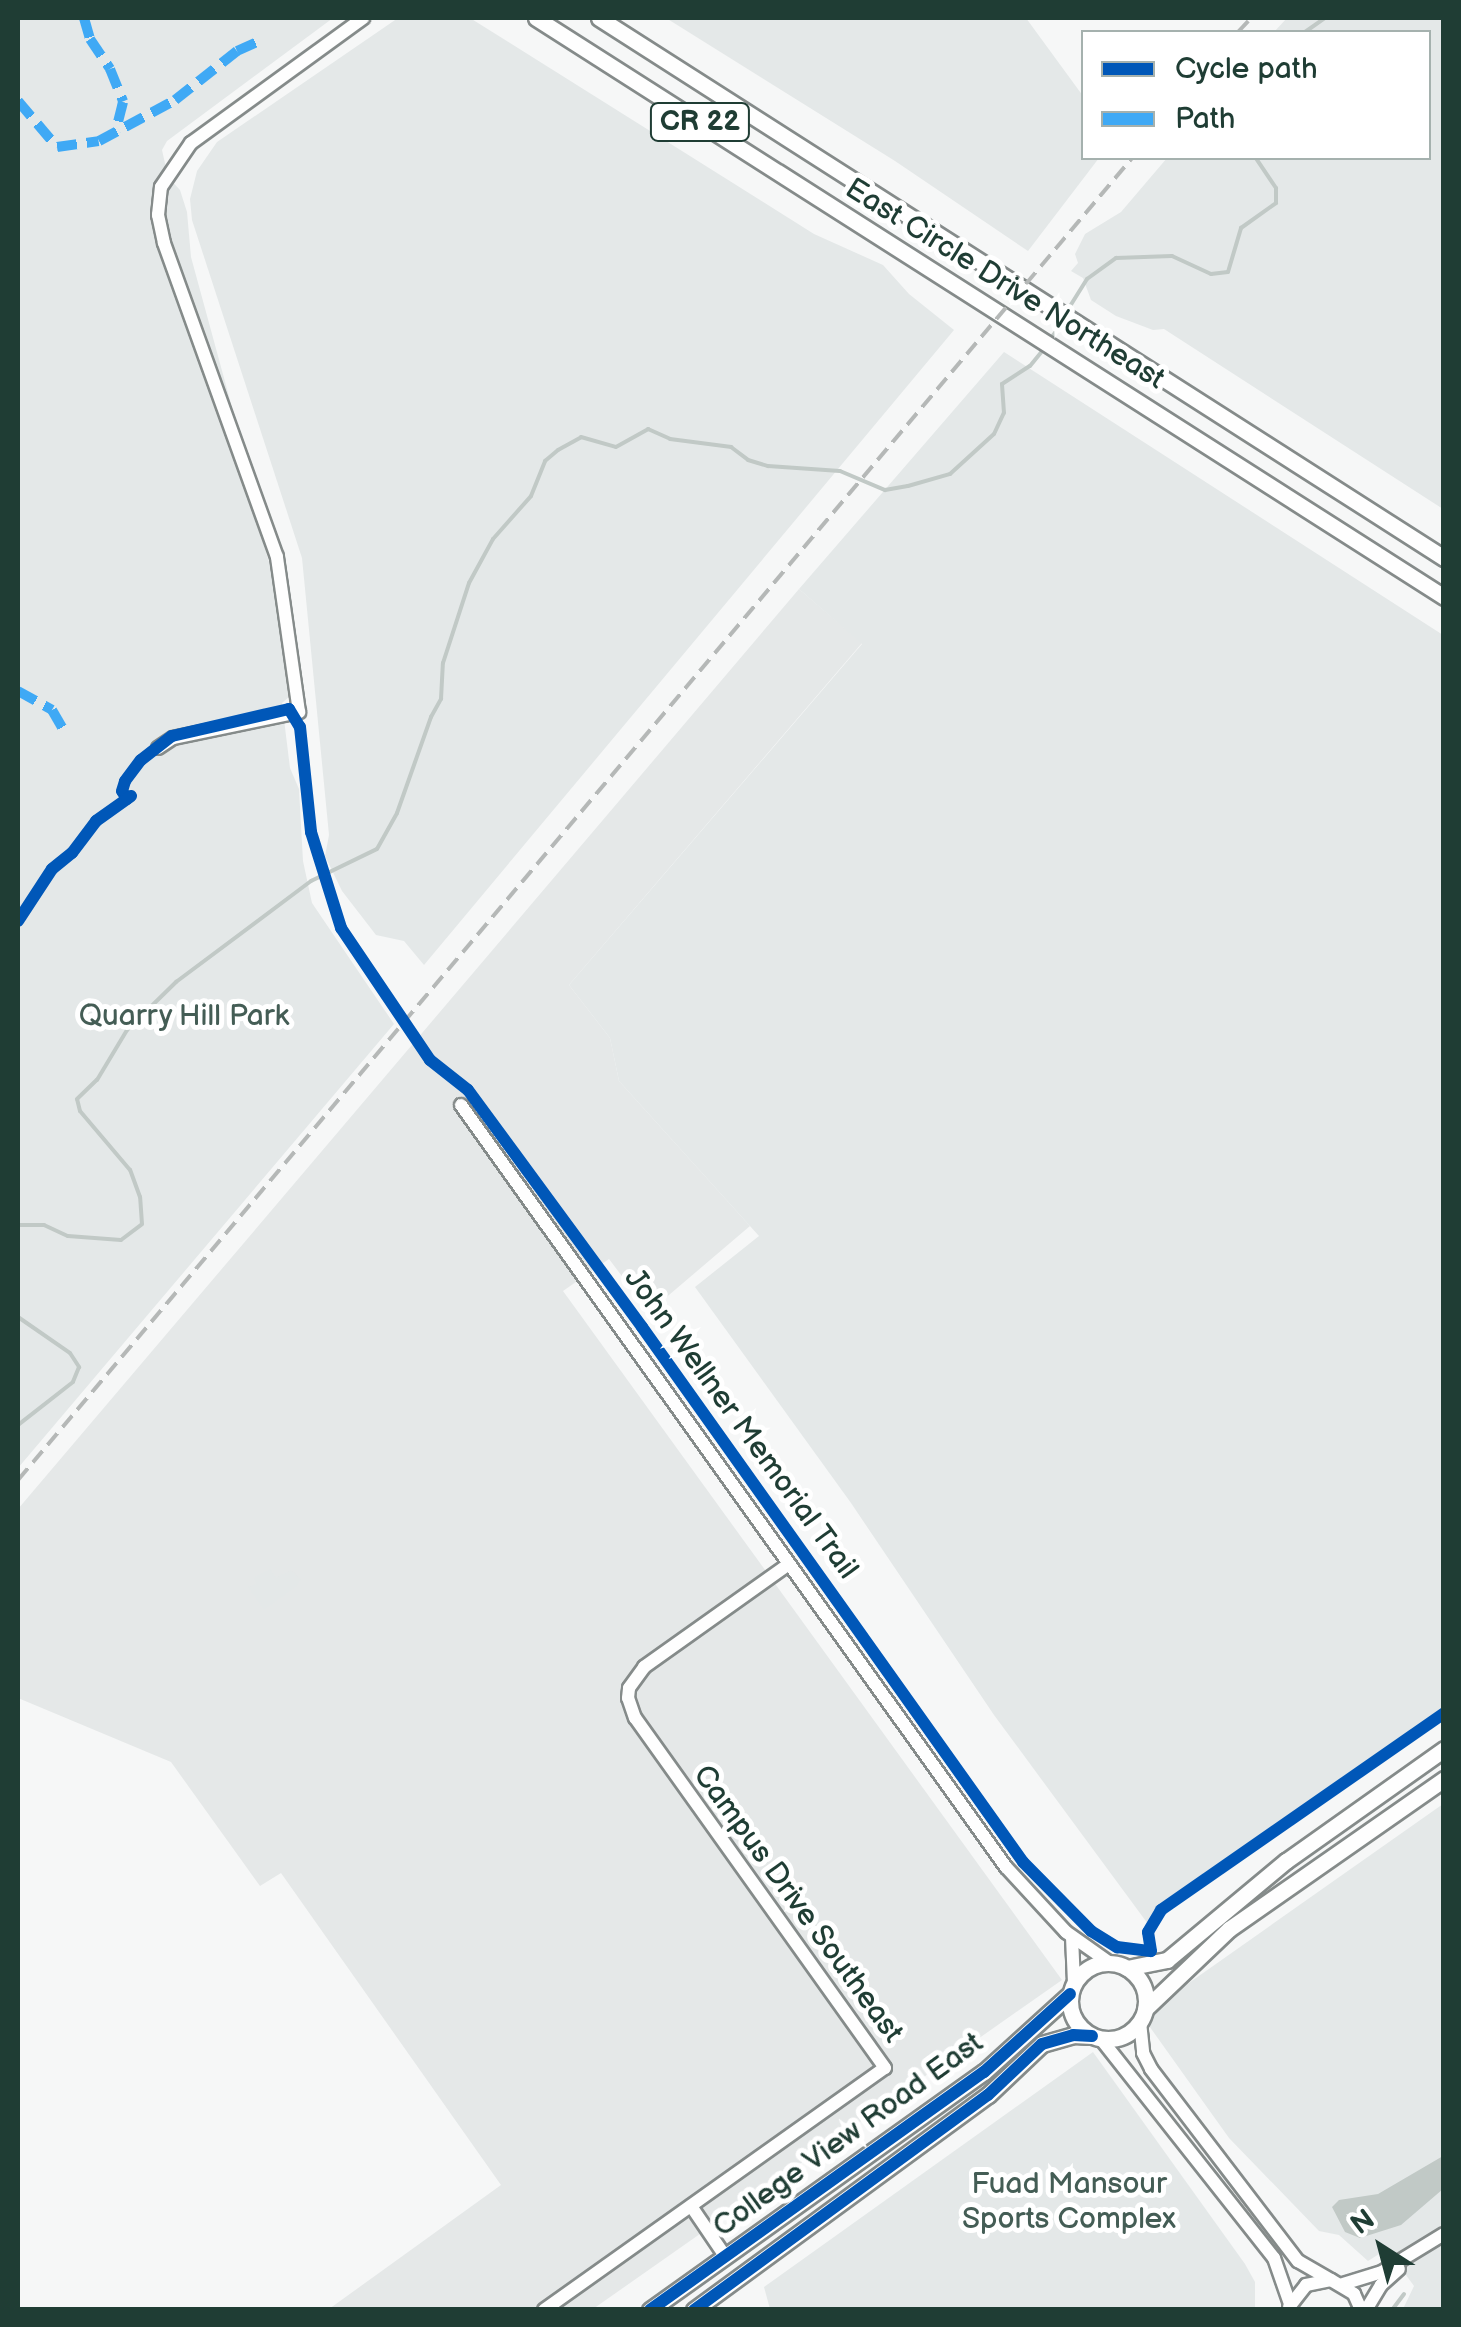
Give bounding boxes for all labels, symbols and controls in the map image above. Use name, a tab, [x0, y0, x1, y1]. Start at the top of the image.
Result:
legend	[1081, 30, 1431, 160]
text: Cycle path	[1175, 51, 1318, 87]
road number: CR 22	[648, 99, 752, 145]
text: Path	[1175, 101, 1235, 137]
street label: East Circle Drive Northeast	[839, 171, 1171, 397]
park label: Quarry Hill Park	[78, 998, 290, 1034]
street label: John Wellner Memorial Trail	[616, 1261, 866, 1587]
street label: Campus Drive Southeast	[685, 1758, 911, 2050]
street label: College View Road East	[706, 2025, 990, 2245]
park label: Fuad Mansour Sports Complex	[962, 2166, 1176, 2236]
north arrow	[1331, 2197, 1431, 2297]
text: N	[1345, 2203, 1381, 2242]

